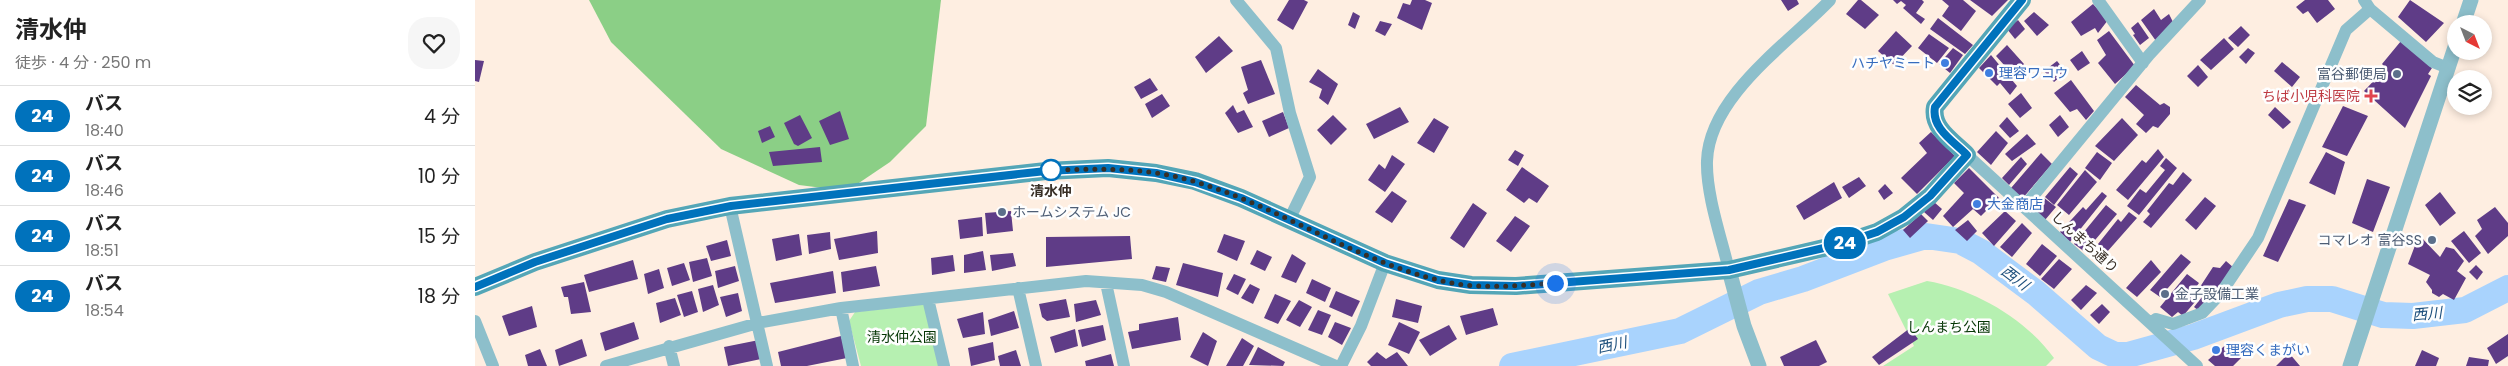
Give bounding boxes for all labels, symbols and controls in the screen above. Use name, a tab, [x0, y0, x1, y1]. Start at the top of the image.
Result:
text: 清水仲	[15, 13, 87, 46]
north arrow	[2447, 15, 2493, 60]
map controls	[2447, 15, 2492, 115]
button: heart	[408, 17, 460, 69]
text: 徒歩 · 4 分 · 250 m	[15, 51, 151, 74]
place label: ハチヤミート	[1851, 53, 1935, 73]
marker: ハチヤミート	[1939, 57, 1951, 69]
place label: 理容ワコウ	[1999, 63, 2068, 83]
place label: 富谷郵便局	[2317, 64, 2387, 84]
marker: 理容ワコウ	[1983, 67, 1995, 79]
marker: 富谷郵便局	[2391, 68, 2403, 80]
button: layers	[2447, 70, 2492, 115]
place label: ちば小児科医院	[2262, 86, 2360, 106]
marker: ちば小児科医院	[2364, 89, 2378, 103]
text: バス	[85, 90, 123, 117]
text: 24	[31, 103, 54, 128]
text: 4 分	[424, 103, 460, 130]
text: 18:40	[85, 119, 124, 142]
text: バス	[85, 150, 123, 177]
marker: 清水仲	[1040, 159, 1062, 181]
text: 24	[31, 163, 54, 188]
text: 10 分	[418, 163, 460, 190]
text: 18:46	[85, 179, 124, 202]
place label: 清水仲	[1030, 181, 1072, 201]
place label: 大金商店	[1987, 194, 2043, 214]
marker: 大金商店	[1971, 198, 1983, 210]
place label: ホームシステム JC	[1012, 202, 1131, 222]
marker: ホームシステム JC	[996, 206, 1008, 218]
street label: しんまち通り	[2047, 206, 2123, 278]
text: バス	[85, 210, 123, 237]
text: 24	[31, 223, 54, 248]
text: 15 分	[418, 223, 460, 250]
line badge: 24	[1823, 227, 1867, 259]
text: 24	[1834, 230, 1856, 255]
place label: コマレオ 富谷SS	[2318, 230, 2422, 250]
marker: コマレオ 富谷SS	[2426, 234, 2438, 246]
text: 18:51	[85, 239, 119, 262]
water label: 西川	[1997, 260, 2035, 296]
text: バス	[85, 270, 123, 297]
your location	[1543, 271, 1568, 296]
text: 24	[31, 283, 54, 308]
text: 18 分	[418, 283, 460, 310]
place label: 金子設備工業	[2175, 284, 2259, 304]
marker: 金子設備工業	[2159, 288, 2171, 300]
text: 18:54	[85, 299, 124, 322]
water label: 西川	[2411, 302, 2445, 325]
park label: しんまち公園	[1907, 317, 1991, 337]
park label: 清水仲公園	[867, 327, 937, 347]
water label: 西川	[1595, 331, 1631, 358]
place label: 理容くまがい	[2226, 340, 2310, 360]
marker: 理容くまがい	[2210, 344, 2222, 356]

